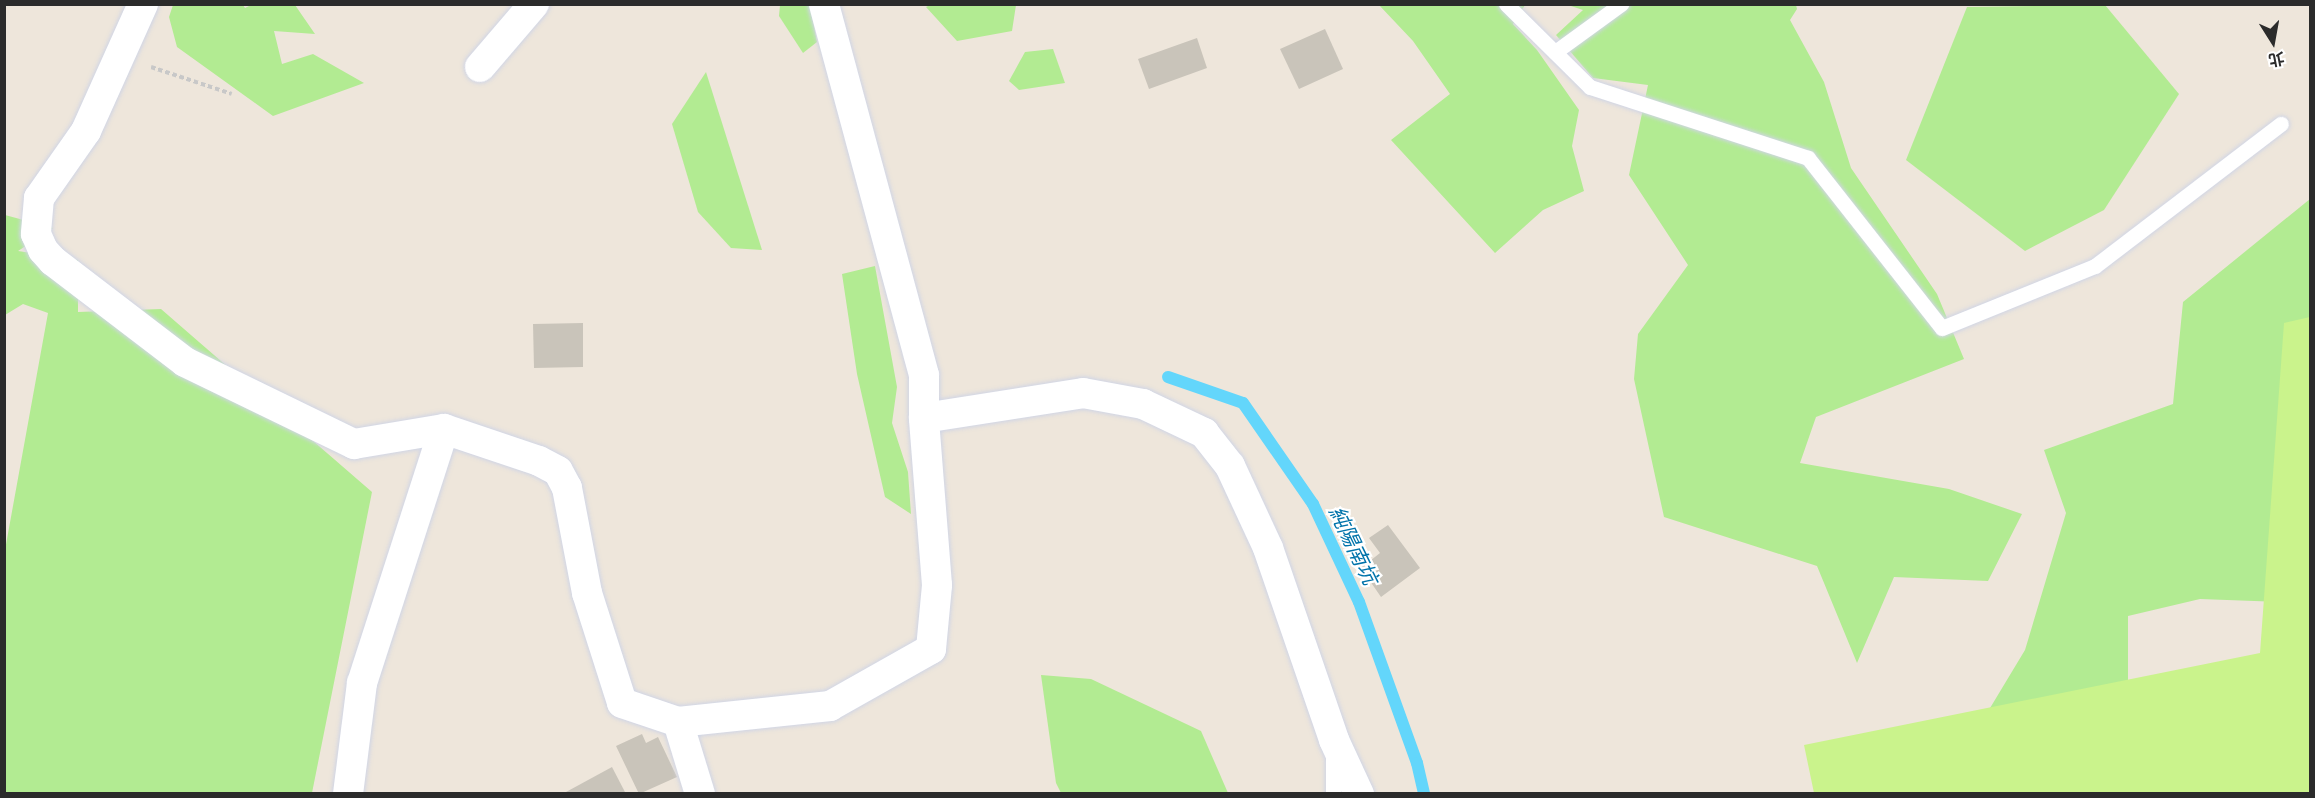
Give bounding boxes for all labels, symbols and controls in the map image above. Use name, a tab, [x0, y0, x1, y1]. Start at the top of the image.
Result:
north arrow	[2243, 12, 2303, 72]
text: 北	[2267, 49, 2286, 70]
water label: 純陽南坑	[1324, 502, 1384, 588]

